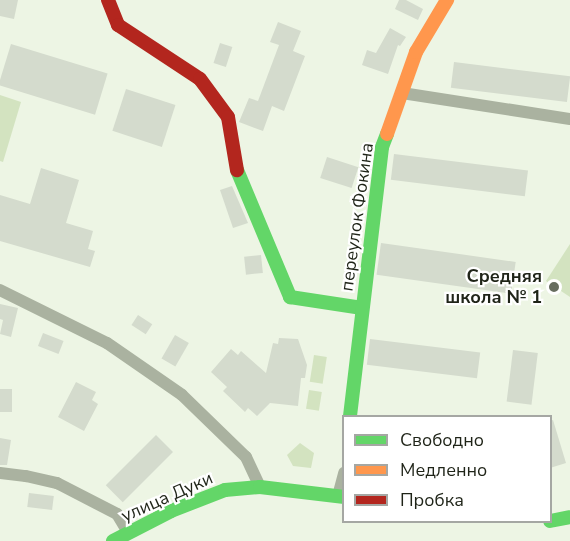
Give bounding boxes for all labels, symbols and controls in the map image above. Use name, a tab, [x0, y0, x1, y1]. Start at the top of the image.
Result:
street label: переулок Фокина	[336, 141, 378, 293]
place label: Средняя школа № 1	[445, 266, 542, 308]
marker: Средняя школа № 1	[547, 280, 561, 294]
legend	[342, 415, 552, 523]
text: Свободно	[400, 428, 484, 452]
text: Медленно	[400, 458, 487, 482]
street label: улица Дуки	[118, 467, 216, 527]
text: Пробка	[400, 488, 464, 512]

